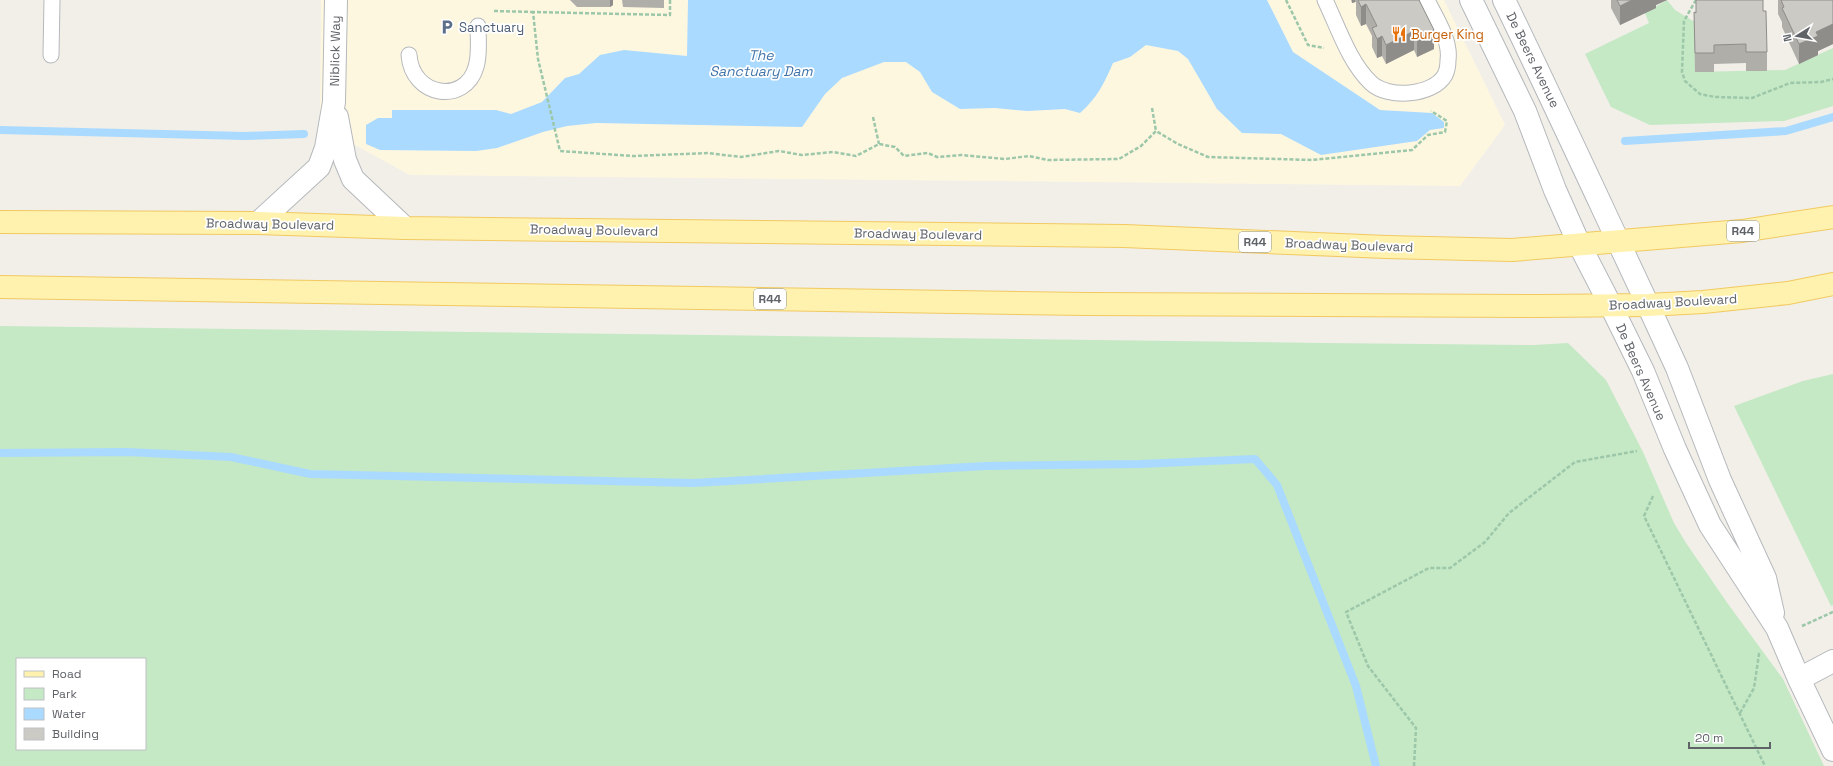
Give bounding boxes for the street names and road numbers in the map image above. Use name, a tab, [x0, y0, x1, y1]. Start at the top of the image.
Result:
street label: De Beers Avenue	[1502, 9, 1564, 111]
street label: Niblick Way	[326, 15, 344, 87]
street label: Broadway Boulevard	[206, 214, 334, 234]
street label: Broadway Boulevard	[530, 220, 658, 240]
road number: R44	[1727, 221, 1759, 241]
street label: Broadway Boulevard	[854, 224, 982, 244]
road number: R44	[1239, 232, 1271, 252]
street label: Broadway Boulevard	[1285, 234, 1413, 256]
road number: R44	[754, 289, 786, 309]
street label: Broadway Boulevard	[1608, 290, 1738, 314]
street label: De Beers Avenue	[1612, 321, 1670, 423]

